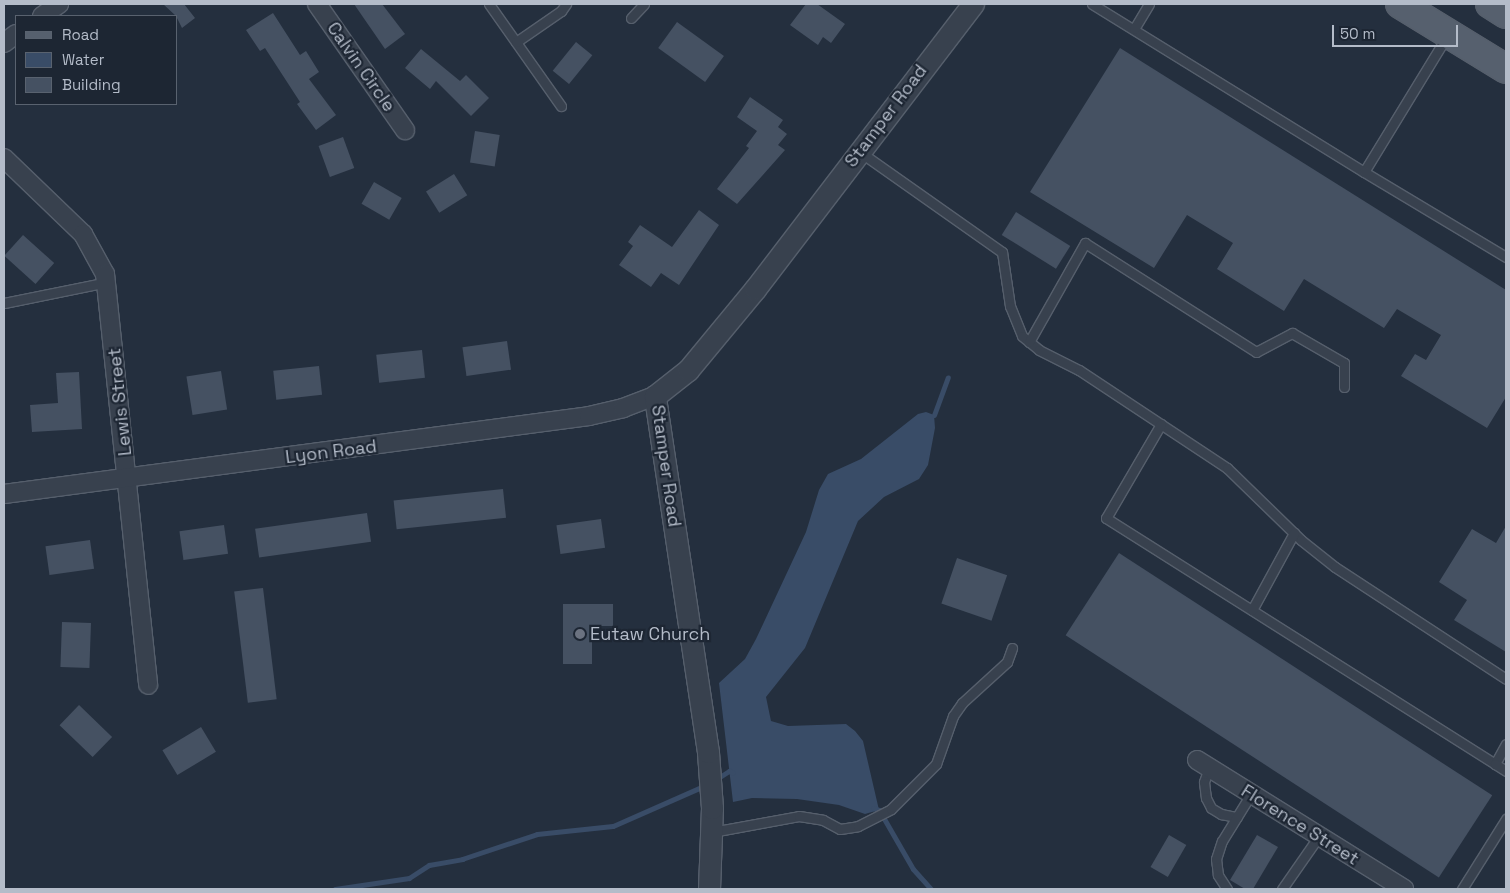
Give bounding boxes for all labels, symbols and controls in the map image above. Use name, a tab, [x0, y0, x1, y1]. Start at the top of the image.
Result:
legend	[15, 15, 178, 105]
scale bar	[1335, 15, 1461, 47]
street label: Calvin Circle	[322, 18, 400, 116]
text: 50 m	[1340, 24, 1375, 43]
text: Road	[62, 25, 99, 44]
text: Water	[62, 50, 104, 69]
street label: Stamper Road	[840, 60, 932, 172]
text: Building	[62, 75, 121, 94]
street label: Lewis Street	[104, 347, 136, 457]
street label: Stamper Road	[647, 404, 685, 528]
street label: Lyon Road	[284, 436, 378, 468]
place label: Eutaw Church	[590, 623, 710, 645]
marker: Eutaw Church	[574, 628, 586, 640]
street label: Florence Street	[1237, 780, 1363, 870]

